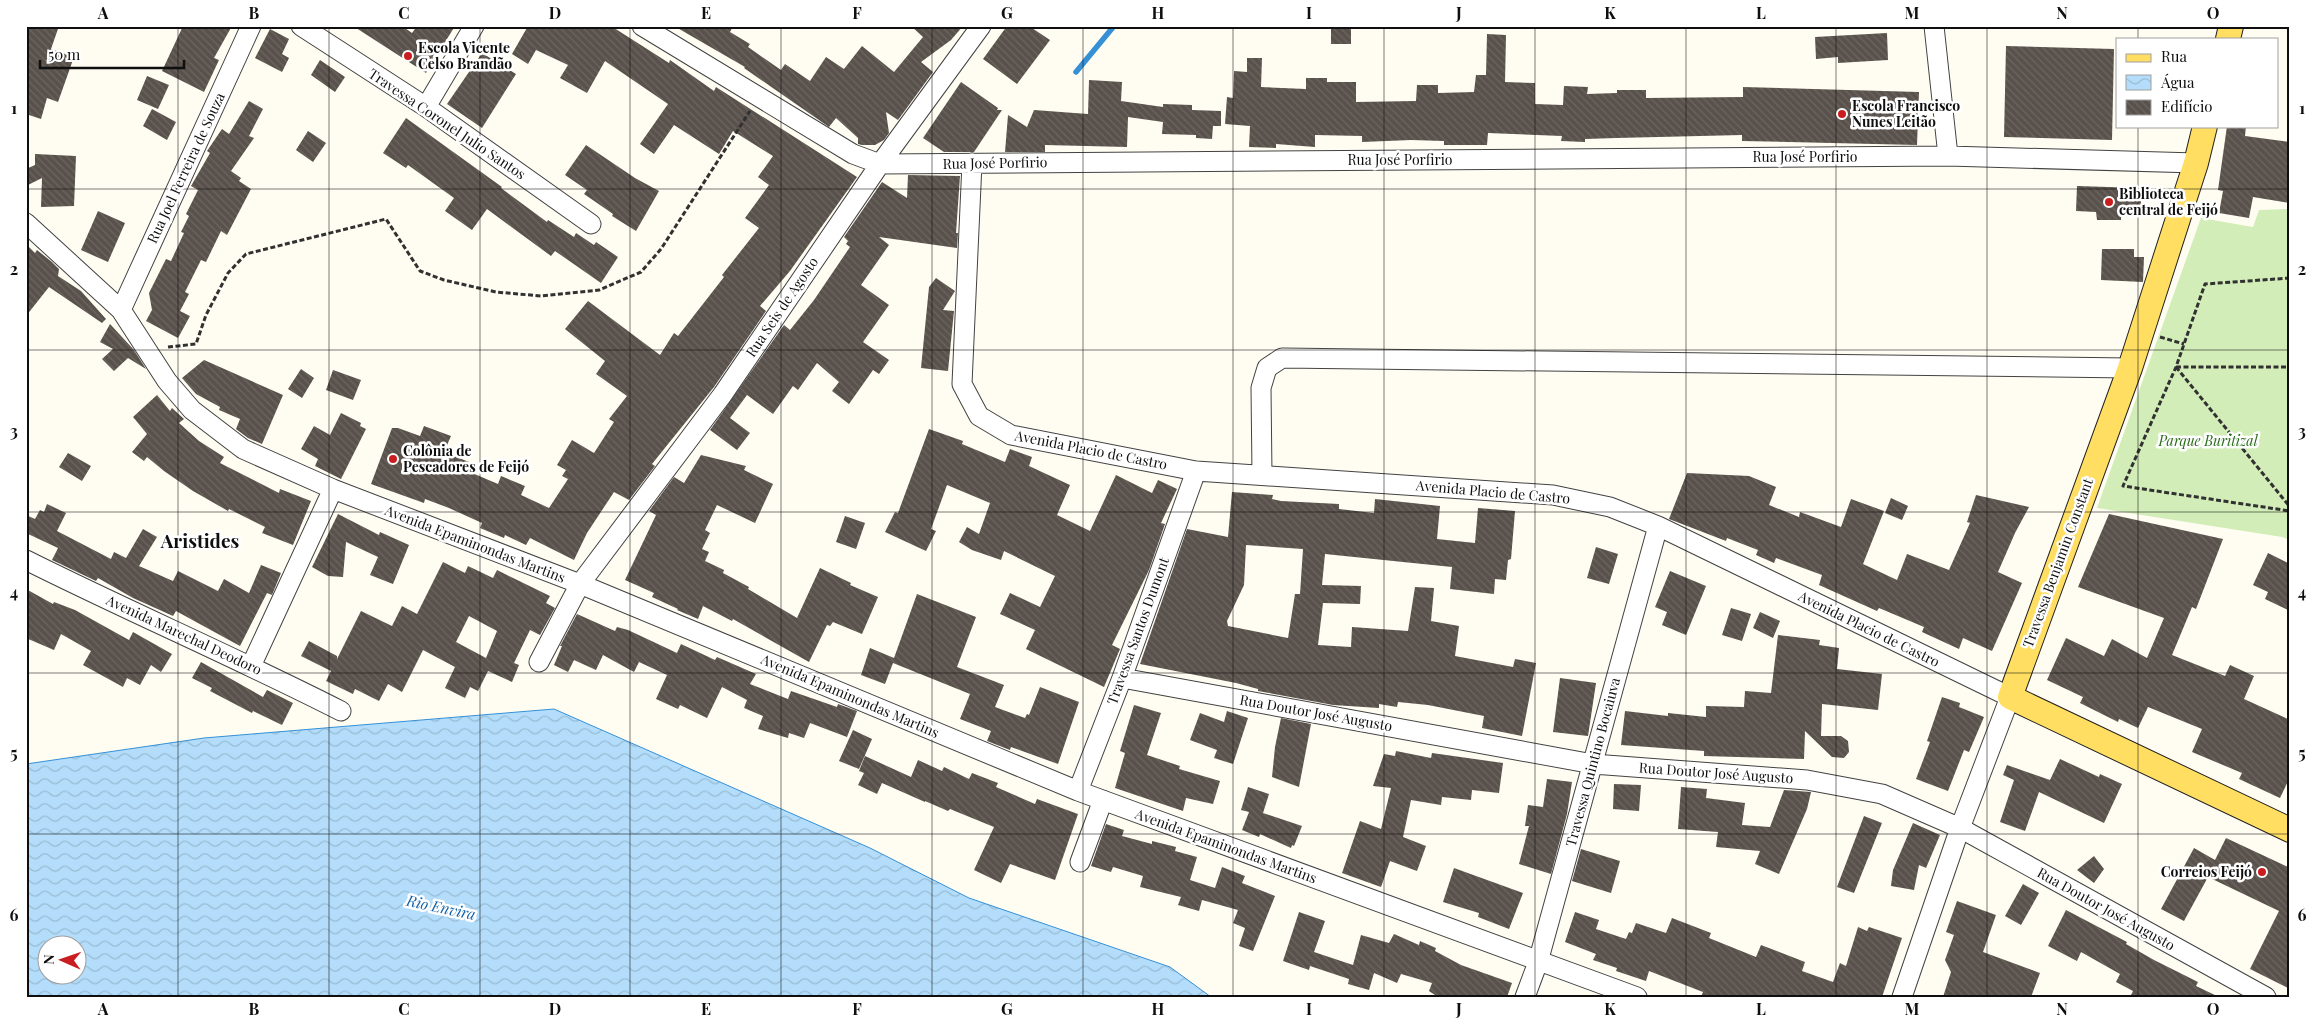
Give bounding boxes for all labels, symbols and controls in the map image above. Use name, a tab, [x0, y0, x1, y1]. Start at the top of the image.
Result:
text: A	[97, 2, 109, 23]
text: B	[249, 2, 260, 23]
text: C	[398, 2, 410, 23]
text: D	[549, 2, 561, 23]
text: E	[701, 2, 711, 23]
text: F	[852, 2, 862, 23]
text: G	[1001, 2, 1013, 23]
text: H	[1152, 2, 1165, 23]
text: I	[1306, 2, 1312, 23]
text: J	[1455, 2, 1462, 23]
text: K	[1604, 2, 1616, 23]
text: L	[1756, 2, 1766, 23]
text: M	[1905, 2, 1920, 23]
text: N	[2056, 2, 2068, 23]
text: O	[2207, 2, 2219, 23]
scale bar	[40, 38, 184, 70]
place label: Escola Vicente Celso Brandão	[418, 38, 512, 73]
legend	[2116, 38, 2278, 128]
text: 50 m	[48, 44, 81, 64]
text: Rua	[2161, 46, 2187, 66]
marker: Escola Vicente Celso Brandão	[402, 50, 414, 62]
street label: Travessa Coronel Julio Santos	[365, 64, 530, 183]
text: Água	[2160, 72, 2195, 92]
street label: Rua Joel Ferreira de Souza	[142, 89, 229, 246]
place label: Escola Francisco Nunes Leitão	[1852, 96, 1960, 131]
text: Edifício	[2161, 96, 2213, 116]
text: 1	[11, 97, 17, 118]
text: 1	[2299, 97, 2305, 118]
marker: Escola Francisco Nunes Leitão	[1836, 108, 1848, 120]
street label: Rua José Porfirio	[1753, 147, 1858, 166]
street label: Rua José Porfirio	[1348, 150, 1453, 169]
street label: Rua José Porfirio	[942, 152, 1048, 173]
place label: Biblioteca central de Feijó	[2119, 184, 2218, 219]
marker: Biblioteca central de Feijó	[2103, 196, 2115, 208]
street label: Rua Seis de Agosto	[741, 253, 822, 360]
text: 2	[10, 258, 18, 279]
text: 2	[2298, 258, 2306, 279]
text: 3	[10, 420, 18, 441]
text: 3	[2298, 420, 2306, 441]
street label: Avenida Placio de Castro	[1012, 425, 1169, 474]
park label: Parque Buritizal	[2157, 431, 2259, 450]
place label: Colônia de Pescadores de Feijó	[403, 441, 529, 476]
marker: Colônia de Pescadores de Feijó	[387, 453, 399, 465]
street label: Avenida Placio de Castro	[1414, 475, 1571, 508]
street label: Travessa Benjamin Constant	[2018, 475, 2097, 650]
street label: Avenida Epaminondas Martins	[381, 500, 568, 587]
district label: Aristides	[160, 527, 240, 553]
street label: Travessa Santos Dumont	[1102, 554, 1173, 707]
text: 4	[10, 581, 18, 602]
text: 4	[2298, 581, 2306, 602]
street label: Avenida Placio de Castro	[1795, 586, 1943, 671]
street label: Avenida Marechal Deodoro	[103, 590, 265, 679]
street label: Avenida Epaminondas Martins	[757, 649, 942, 742]
street label: Travessa Quintino Bocaiuva	[1561, 675, 1624, 848]
street label: Rua Doutor José Augusto	[1238, 690, 1394, 735]
text: 5	[10, 742, 18, 763]
text: 5	[2298, 742, 2306, 763]
street label: Rua Doutor José Augusto	[1638, 758, 1794, 787]
street label: Avenida Epaminondas Martins	[1132, 803, 1320, 887]
place label: Correios Feijó	[2161, 862, 2252, 881]
street label: Rua Doutor José Augusto	[2034, 863, 2179, 955]
marker: Correios Feijó	[2256, 866, 2268, 878]
water label: Rio Envira	[404, 890, 478, 924]
text: 6	[10, 904, 19, 925]
text: 6	[2298, 904, 2307, 925]
north arrow	[38, 936, 88, 986]
text: N	[39, 954, 58, 965]
text: A	[97, 998, 109, 1019]
text: B	[249, 998, 260, 1019]
text: C	[398, 998, 410, 1019]
text: D	[549, 998, 561, 1019]
text: E	[701, 998, 711, 1019]
text: F	[852, 998, 862, 1019]
text: G	[1001, 998, 1013, 1019]
text: H	[1152, 998, 1165, 1019]
text: I	[1306, 998, 1312, 1019]
text: J	[1455, 998, 1462, 1019]
text: K	[1604, 998, 1616, 1019]
text: L	[1756, 998, 1766, 1019]
text: M	[1905, 998, 1920, 1019]
text: N	[2056, 998, 2068, 1019]
text: O	[2207, 998, 2219, 1019]

